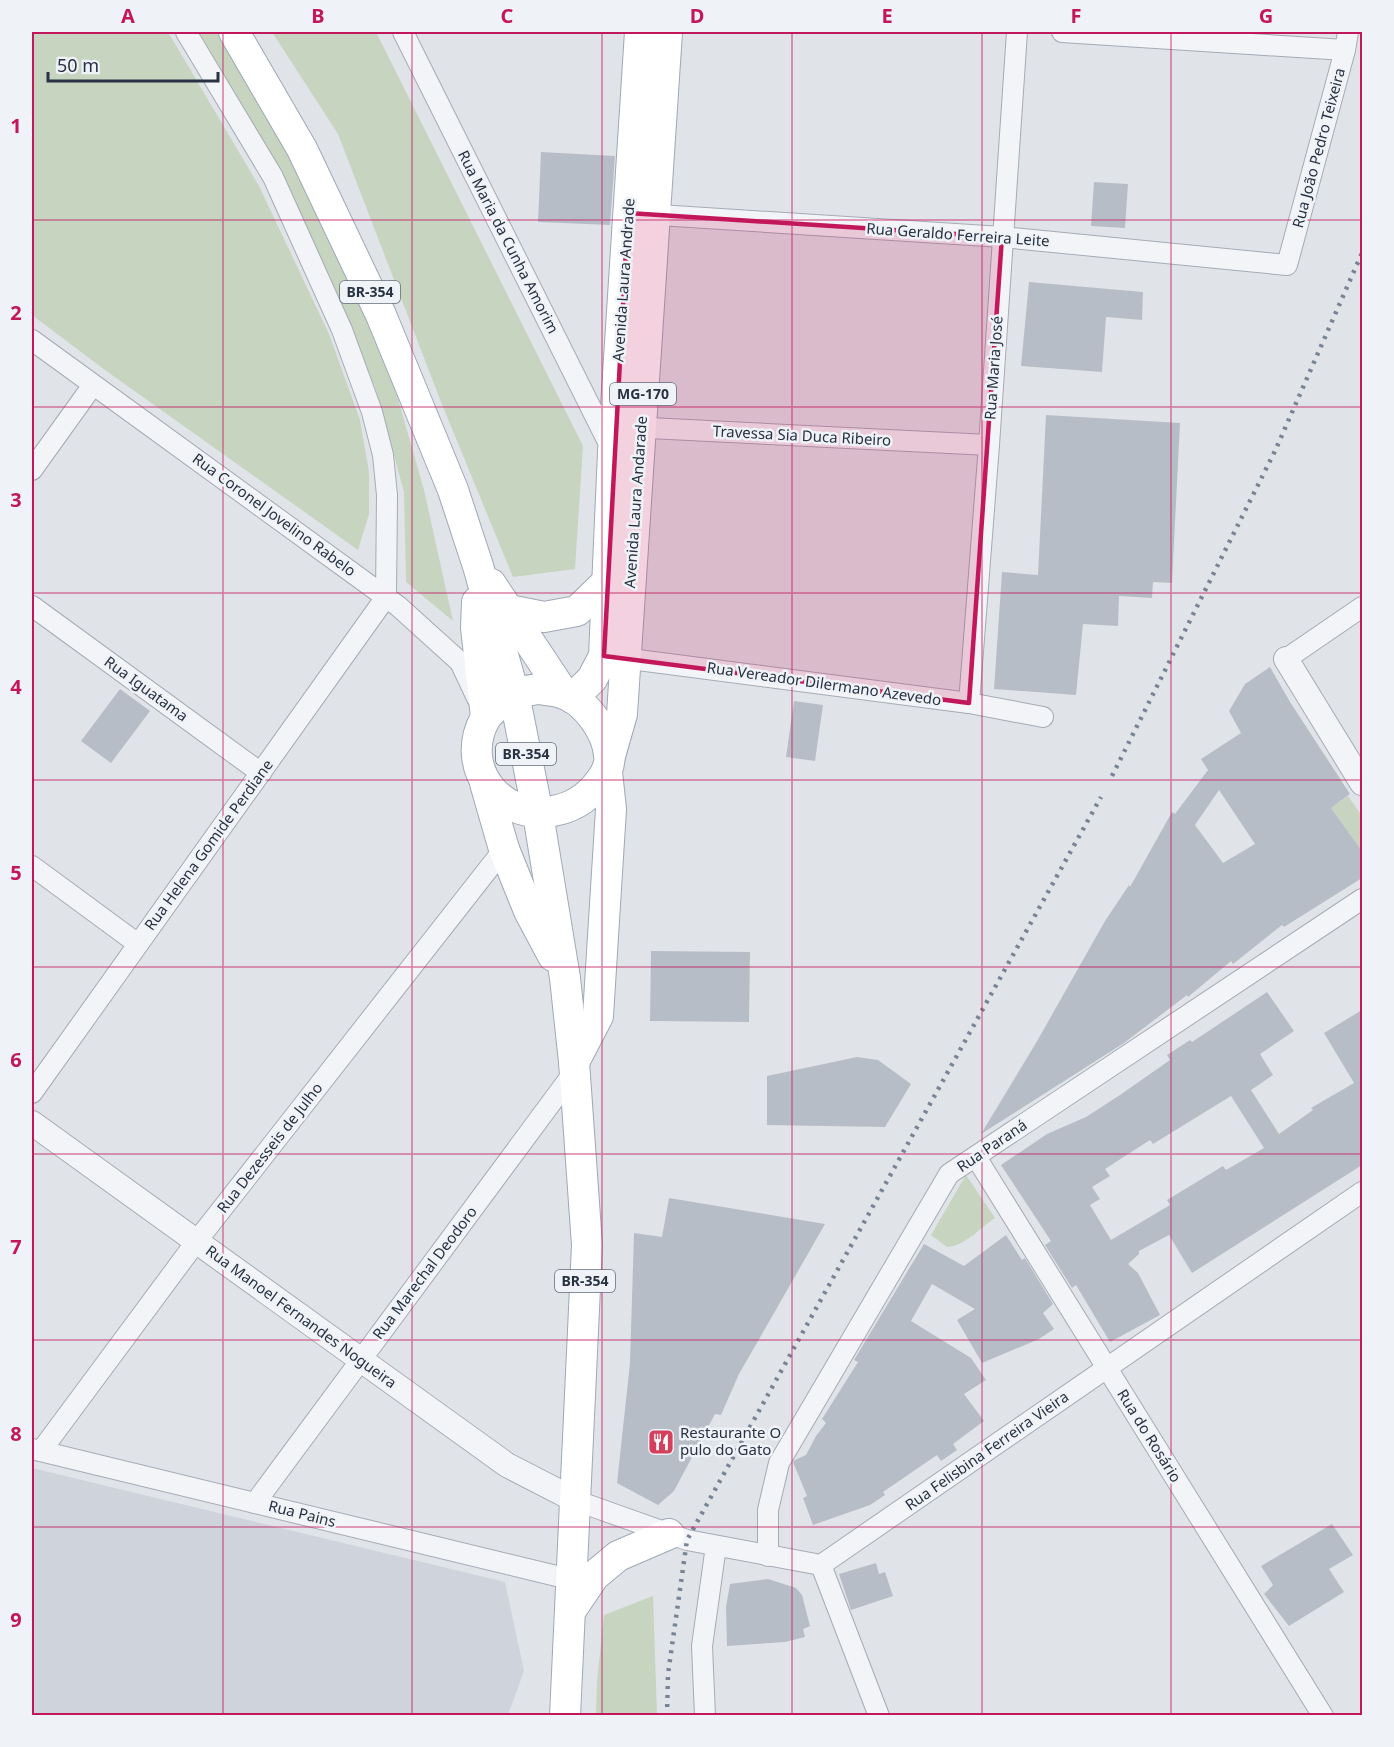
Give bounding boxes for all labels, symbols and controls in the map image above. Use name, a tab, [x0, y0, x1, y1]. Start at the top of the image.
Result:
text: A	[121, 2, 135, 29]
text: B	[311, 2, 325, 29]
text: C	[501, 2, 514, 29]
text: D	[690, 2, 704, 29]
text: E	[881, 2, 893, 29]
text: F	[1071, 2, 1081, 29]
text: G	[1259, 2, 1273, 29]
scale bar	[48, 45, 218, 83]
text: 50 m	[57, 53, 99, 77]
street label: Rua João Pedro Teixeira	[1287, 65, 1349, 230]
text: 1	[10, 112, 22, 139]
street label: Rua Maria da Cunha Amorim	[454, 146, 564, 337]
street label: Avenida Laura Andrade	[607, 197, 639, 363]
street label: Rua Geraldo Ferreira Leite	[866, 218, 1050, 250]
road number: BR-354	[340, 281, 400, 303]
text: 2	[10, 299, 22, 326]
street label: Rua Maria José	[979, 315, 1007, 421]
road number: MG-170	[610, 383, 676, 405]
street label: Avenida Laura Andarade	[619, 415, 651, 589]
street label: Travessa Sia Duca Ribeiro	[712, 420, 892, 450]
street label: Rua Coronel Jovelino Rabelo	[189, 448, 360, 580]
text: 3	[10, 486, 22, 513]
street label: Rua Iguatama	[101, 651, 193, 725]
street label: Rua Vereador Dilermano Azevedo	[706, 657, 943, 709]
text: 4	[10, 673, 22, 700]
road number: BR-354	[496, 743, 556, 765]
street label: Rua Helena Gomide Perdiane	[139, 755, 277, 934]
text: 5	[10, 859, 22, 886]
text: 6	[10, 1046, 22, 1073]
street label: Rua Dezesseis de Julho	[212, 1078, 327, 1217]
street label: Rua Paraná	[953, 1114, 1030, 1176]
street label: Rua Marechal Deodoro	[368, 1202, 481, 1343]
text: 7	[10, 1233, 22, 1260]
street label: Rua Manoel Fernandes Nogueira	[202, 1240, 401, 1392]
road number: BR-354	[555, 1270, 615, 1292]
street label: Rua do Rosário	[1113, 1385, 1186, 1486]
street label: Rua Felisbina Ferreira Vieira	[901, 1386, 1072, 1514]
text: 8	[10, 1420, 22, 1447]
place label: Restaurante O pulo do Gato	[680, 1422, 781, 1459]
restaurant icon: Restaurante O pulo do Gato	[646, 1427, 676, 1457]
street label: Rua Pains	[266, 1495, 338, 1531]
text: 9	[10, 1606, 22, 1633]

